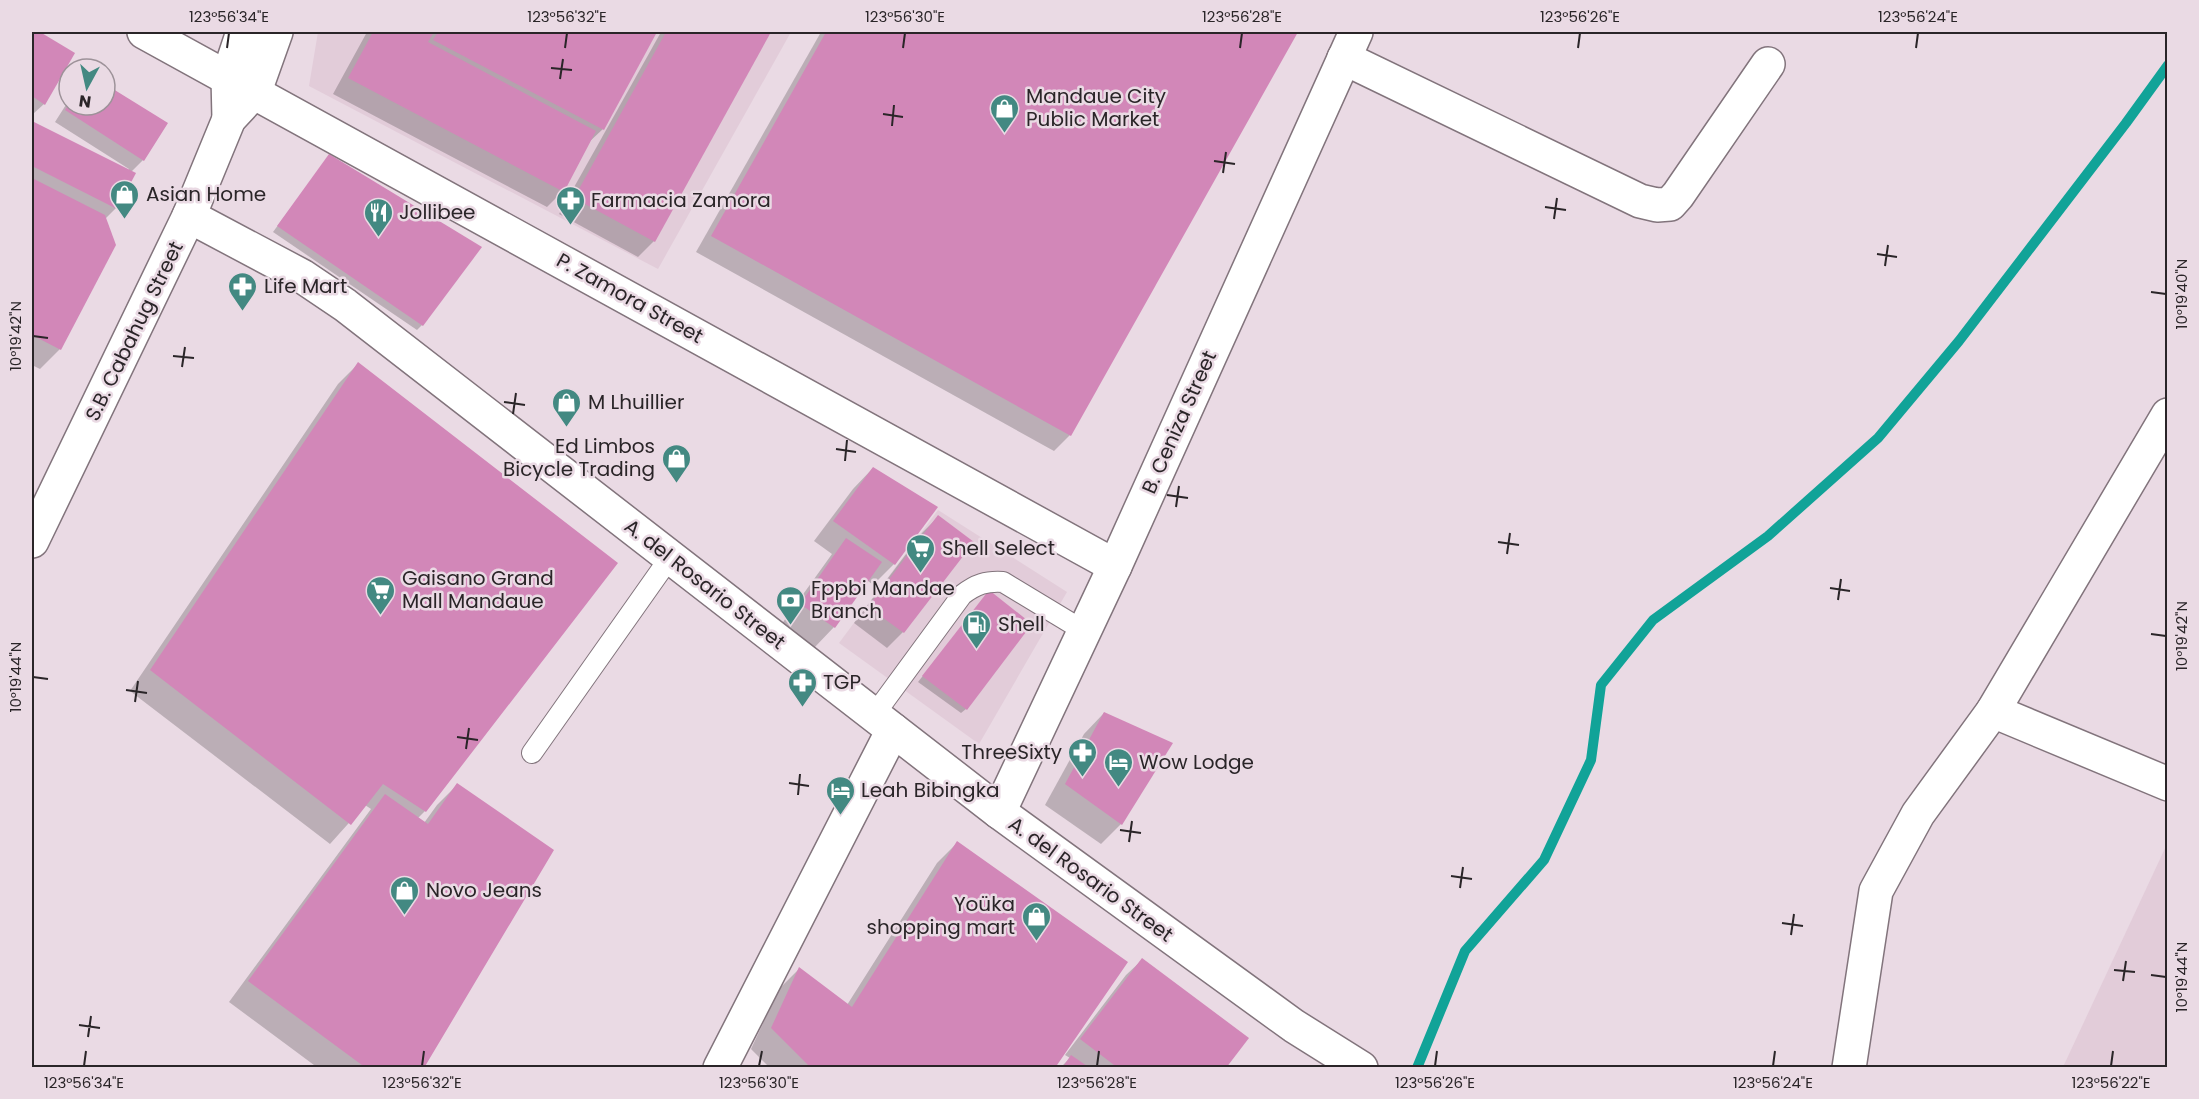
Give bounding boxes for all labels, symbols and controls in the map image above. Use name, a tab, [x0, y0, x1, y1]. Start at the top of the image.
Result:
text: 123°56'34"E	[189, 6, 269, 27]
text: 123°56'32"E	[527, 6, 607, 27]
text: 123°56'30"E	[865, 6, 945, 27]
text: 123°56'28"E	[1202, 6, 1282, 27]
text: 123°56'26"E	[1540, 6, 1620, 27]
text: 123°56'24"E	[1878, 6, 1958, 27]
north arrow	[57, 57, 117, 117]
place label: Mandaue City Public Market	[1026, 82, 1166, 133]
text: N	[77, 89, 93, 114]
shop icon: Mandaue City Public Market	[989, 92, 1021, 134]
shop icon: Asian Home	[109, 178, 141, 220]
place label: Asian Home	[146, 180, 266, 208]
pharmacy icon: Farmacia Zamora	[554, 184, 586, 226]
place label: Farmacia Zamora	[591, 186, 771, 214]
restaurant icon: Jollibee	[362, 196, 394, 238]
place label: Jollibee	[399, 198, 475, 226]
street label: S.B. Cabahug Street	[78, 236, 190, 426]
street label: P. Zamora Street	[552, 246, 708, 350]
text: 10°19'40"N	[2171, 259, 2192, 329]
pharmacy icon: Life Mart	[227, 270, 259, 312]
place label: Life Mart	[264, 272, 347, 300]
text: 10°19'42"N	[5, 301, 26, 371]
street label: B. Ceniza Street	[1135, 346, 1223, 498]
shop icon: M Lhuillier	[551, 386, 583, 428]
place label: M Lhuillier	[588, 388, 684, 416]
place label: Ed Limbos Bicycle Trading	[503, 432, 655, 483]
shop icon: Ed Limbos Bicycle Trading	[660, 442, 692, 484]
street label: A. del Rosario Street	[619, 512, 791, 656]
supermarket icon: Shell Select	[905, 532, 937, 574]
place label: Shell Select	[942, 534, 1055, 562]
place label: Gaisano Grand Mall Mandaue	[402, 564, 554, 615]
supermarket icon: Gaisano Grand Mall Mandaue	[365, 574, 397, 616]
place label: Fppbi Mandae Branch	[811, 574, 955, 625]
bank icon: Fppbi Mandae Branch	[774, 584, 806, 626]
text: 10°19'42"N	[2171, 601, 2192, 671]
fuel station icon: Shell	[961, 608, 993, 650]
place label: Shell	[998, 610, 1045, 638]
text: 10°19'44"N	[5, 642, 26, 712]
pharmacy icon: TGP	[786, 666, 818, 708]
place label: TGP	[823, 668, 861, 696]
pharmacy icon: ThreeSixty	[1067, 736, 1099, 778]
place label: ThreeSixty	[961, 738, 1062, 766]
hotel icon: Wow Lodge	[1102, 746, 1134, 788]
place label: Wow Lodge	[1139, 748, 1254, 776]
hotel icon: Leah Bibingka	[824, 774, 856, 816]
place label: Leah Bibingka	[861, 776, 999, 804]
street label: A. del Rosario Street	[1003, 810, 1179, 948]
shop icon: Novo Jeans	[389, 874, 421, 916]
place label: Novo Jeans	[426, 876, 542, 904]
place label: Yoüka shopping mart	[866, 890, 1015, 941]
shop icon: Yoüka shopping mart	[1020, 900, 1052, 942]
text: 10°19'44"N	[2171, 942, 2192, 1012]
text: 123°56'34"E	[44, 1072, 124, 1093]
text: 123°56'32"E	[382, 1072, 462, 1093]
text: 123°56'30"E	[719, 1072, 799, 1093]
text: 123°56'28"E	[1057, 1072, 1137, 1093]
text: 123°56'26"E	[1395, 1072, 1475, 1093]
text: 123°56'24"E	[1733, 1072, 1813, 1093]
text: 123°56'22"E	[2071, 1072, 2151, 1093]

